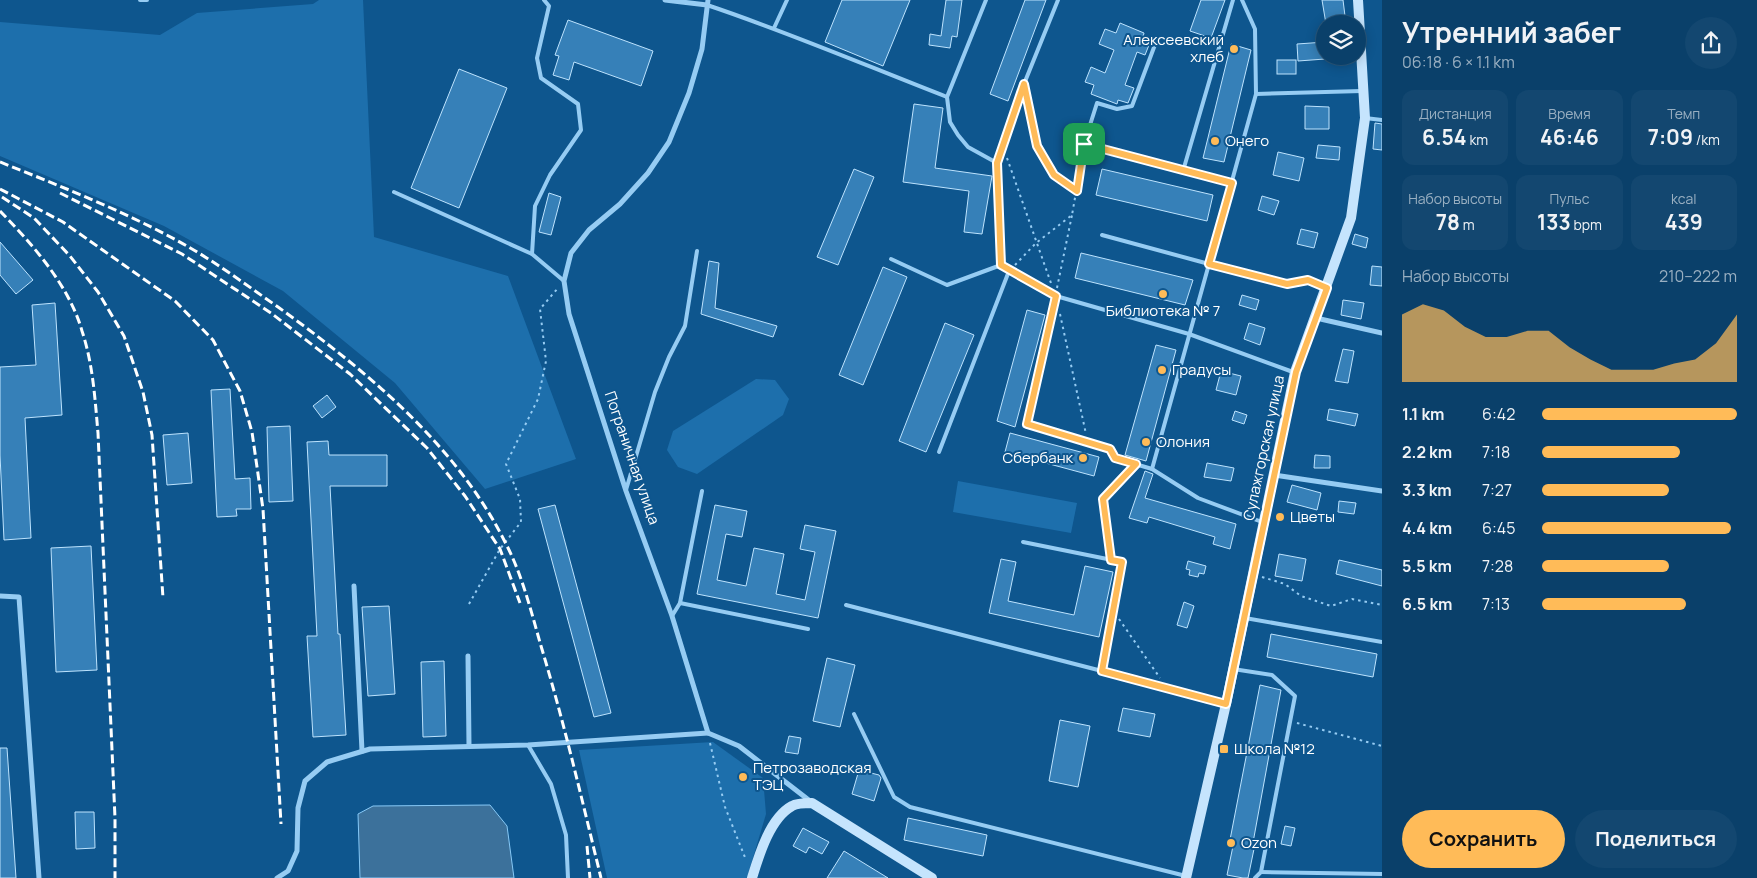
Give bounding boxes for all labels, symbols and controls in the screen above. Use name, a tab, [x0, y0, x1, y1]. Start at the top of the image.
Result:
text: Утренний забег	[1402, 13, 1621, 51]
map controls	[1316, 15, 1366, 65]
button: layers	[1316, 15, 1366, 65]
button: share	[1685, 17, 1737, 69]
place label: Алексеевский хлеб	[1123, 29, 1224, 67]
marker: Алексеевский хлеб	[1228, 43, 1240, 55]
text: 06:18 · 6 × 1.1 km	[1402, 51, 1515, 73]
text: Дистанция	[1419, 104, 1492, 123]
text: Время	[1548, 104, 1591, 123]
text: Темп	[1667, 104, 1700, 123]
pin	[1063, 123, 1105, 165]
text: 6.54	[1422, 123, 1467, 151]
text: 46:46	[1540, 123, 1599, 151]
text: 7:09	[1648, 123, 1693, 151]
icon: arrive	[1070, 130, 1098, 158]
place label: Онего	[1225, 130, 1269, 151]
text: km	[1467, 130, 1488, 149]
text: /km	[1693, 130, 1720, 149]
marker: Онего	[1209, 135, 1221, 147]
text: Набор высоты	[1408, 189, 1502, 208]
text: Пульс	[1549, 189, 1590, 208]
text: kcal	[1671, 189, 1697, 208]
text: 78	[1436, 208, 1460, 236]
text: 133	[1537, 208, 1571, 236]
text: 439	[1665, 208, 1703, 236]
text: m	[1460, 215, 1475, 234]
text: bpm	[1571, 215, 1602, 234]
text: Набор высоты	[1402, 265, 1509, 287]
text: 210–222 m	[1659, 265, 1737, 287]
marker: Библиотека № 7	[1157, 288, 1169, 300]
place label: Библиотека № 7	[1106, 300, 1220, 321]
place label: Градусы	[1172, 359, 1231, 380]
marker: Градусы	[1156, 364, 1168, 376]
street label: Сулажгорская улица	[1238, 373, 1289, 523]
street label: Пограничная улица	[600, 388, 665, 527]
text: 1.1 km	[1402, 403, 1445, 425]
text: 6:42	[1482, 403, 1515, 425]
place label: Олония	[1156, 431, 1210, 452]
marker: Олония	[1140, 436, 1152, 448]
text: 2.2 km	[1402, 441, 1452, 463]
text: 7:18	[1482, 441, 1510, 463]
place label: Сбербанк	[1002, 447, 1074, 468]
marker: Сбербанк	[1077, 452, 1089, 464]
text: 3.3 km	[1402, 479, 1452, 501]
text: 7:27	[1482, 479, 1512, 501]
place label: Цветы	[1290, 506, 1335, 527]
marker: Цветы	[1274, 511, 1286, 523]
text: 4.4 km	[1402, 517, 1452, 539]
text: 6:45	[1482, 517, 1515, 539]
text: 5.5 km	[1402, 555, 1452, 577]
text: 7:28	[1482, 555, 1513, 577]
text: 6.5 km	[1402, 593, 1452, 615]
text: 7:13	[1482, 593, 1510, 615]
place label: Школа №12	[1234, 738, 1315, 759]
marker: Школа №12	[1218, 743, 1230, 755]
place label: Петрозаводская ТЭЦ	[753, 757, 871, 795]
marker: Петрозаводская ТЭЦ	[737, 771, 749, 783]
button: Сохранить	[1402, 810, 1565, 868]
button: Поделиться	[1575, 810, 1737, 868]
place label: Ozon	[1241, 832, 1277, 853]
marker: Ozon	[1225, 837, 1237, 849]

